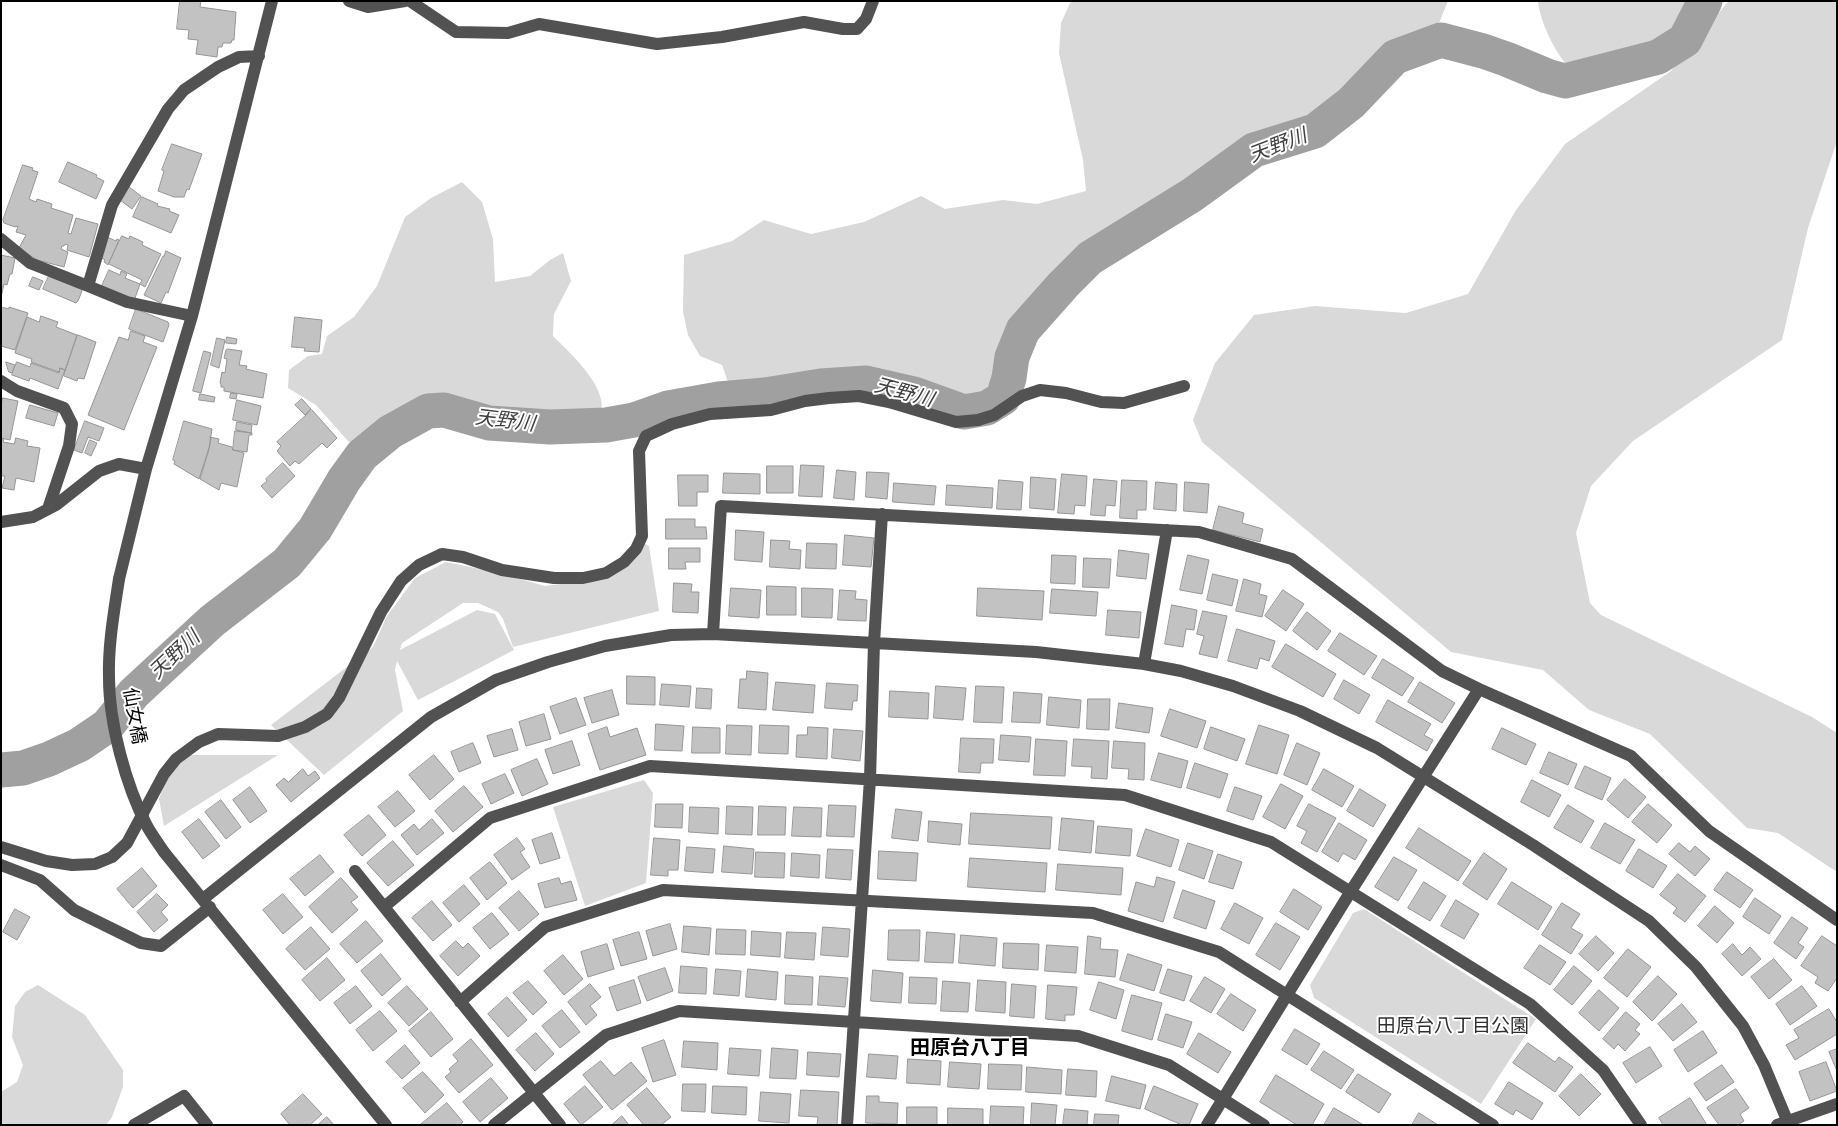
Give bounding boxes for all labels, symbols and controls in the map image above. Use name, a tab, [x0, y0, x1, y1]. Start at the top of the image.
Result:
water label: 天野川	[1246, 124, 1310, 168]
water label: 天野川	[872, 374, 936, 412]
water label: 天野川	[474, 405, 536, 437]
water label: 天野川	[145, 626, 205, 684]
street label: 仙女橋	[118, 686, 150, 746]
park label: 田原台八丁目公園	[1377, 1015, 1529, 1037]
district label: 田原台八丁目	[910, 1036, 1030, 1060]

